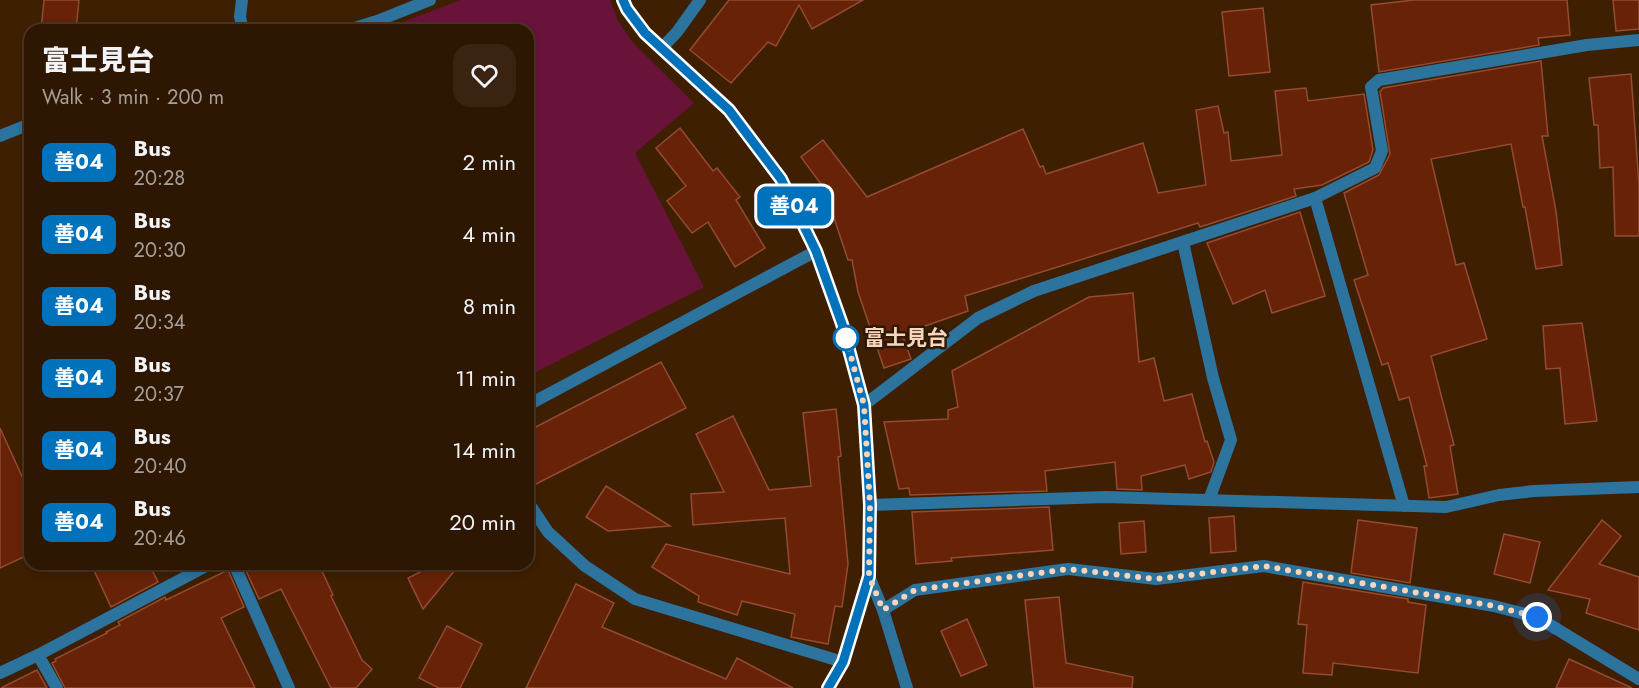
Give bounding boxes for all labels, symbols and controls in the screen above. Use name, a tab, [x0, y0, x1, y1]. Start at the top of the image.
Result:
text: 富士見台	[42, 40, 154, 81]
button: heart	[453, 44, 516, 107]
text: Walk · 3 min · 200 m	[42, 83, 224, 112]
text: Bus	[134, 132, 171, 164]
text: 2 min	[462, 146, 516, 178]
text: 善04	[54, 147, 104, 177]
text: 20:28	[134, 164, 185, 193]
line badge: 善04	[760, 186, 828, 226]
text: 善04	[769, 191, 819, 221]
text: Bus	[134, 204, 171, 236]
text: 4 min	[462, 218, 516, 250]
text: 善04	[54, 219, 104, 249]
text: 20:30	[134, 236, 186, 265]
text: Bus	[134, 276, 171, 308]
text: 8 min	[463, 290, 516, 322]
text: 善04	[54, 291, 104, 321]
text: 20:34	[134, 308, 186, 337]
place label: 富士見台	[864, 323, 948, 353]
marker: 富士見台	[833, 325, 859, 351]
text: Bus	[134, 348, 171, 380]
text: 11 min	[455, 362, 516, 394]
text: 善04	[54, 363, 104, 393]
text: 20:37	[134, 380, 184, 409]
text: Bus	[134, 420, 171, 452]
text: 14 min	[452, 434, 516, 466]
text: 善04	[54, 435, 104, 465]
text: 20:40	[134, 452, 187, 481]
text: Bus	[134, 492, 171, 524]
text: 20 min	[449, 506, 516, 538]
text: 善04	[54, 507, 104, 537]
text: 20:46	[134, 524, 186, 553]
your location	[1522, 602, 1552, 632]

